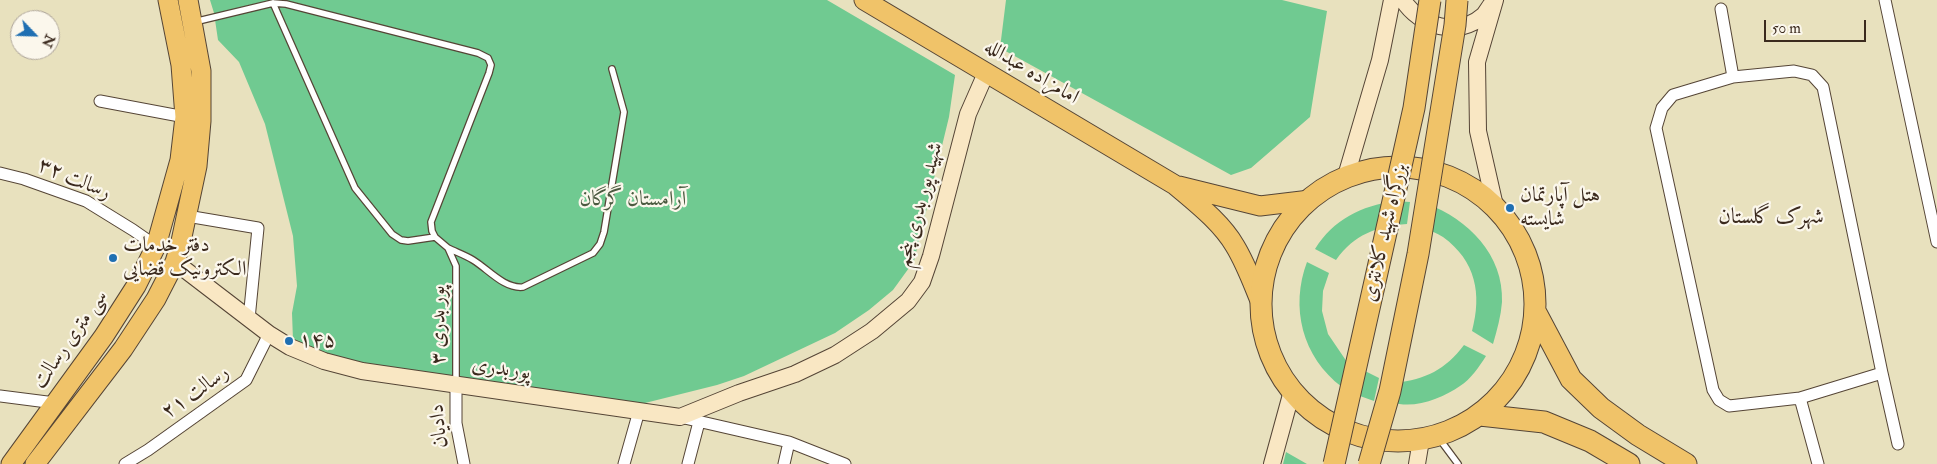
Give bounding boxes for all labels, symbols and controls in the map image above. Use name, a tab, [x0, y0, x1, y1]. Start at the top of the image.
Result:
north arrow	[10, 10, 60, 60]
scale bar	[1767, 10, 1870, 42]
text: 50 m	[1772, 19, 1801, 38]
text: N	[38, 32, 59, 50]
street label: امامزاده عبدالله	[979, 35, 1083, 111]
street label: شهید پور بدری پنجم	[892, 140, 950, 270]
street label: ۳۲ رسالت	[34, 153, 114, 207]
street label: بزرگراه شهید کلانتری	[1358, 162, 1414, 304]
place label: هتل آپارتمان شایسته	[1520, 183, 1600, 233]
park label: آرامستان گرگان	[580, 187, 686, 213]
marker: هتل آپارتمان شایسته	[1504, 202, 1516, 214]
district label: شهرک گلستان	[1718, 205, 1824, 231]
place label: دفتر خدمات الکترونیک قضایی	[123, 233, 246, 283]
marker: دفتر خدمات الکترونیک قضایی	[107, 252, 119, 264]
street label: سی متری رسالت	[28, 286, 114, 394]
street label: پور بدری ۳	[426, 286, 452, 364]
place label: ۱۴۵	[299, 328, 336, 354]
marker: ۱۴۵	[283, 335, 295, 347]
street label: پوربدری	[470, 353, 532, 387]
street label: ۲۱ رسالت	[158, 361, 234, 425]
street label: دادیان	[425, 403, 455, 449]

